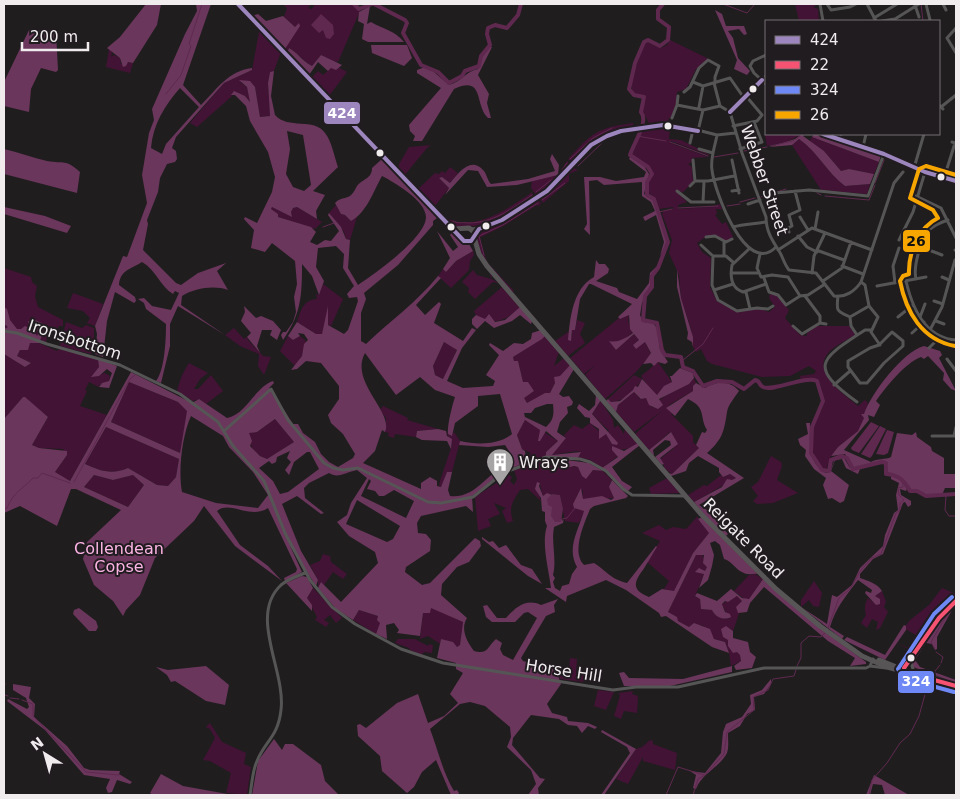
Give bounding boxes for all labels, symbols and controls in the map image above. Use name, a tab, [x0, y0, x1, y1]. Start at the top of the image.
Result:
scale bar	[22, 20, 89, 52]
legend	[765, 20, 940, 135]
text: 200 m	[30, 28, 78, 46]
text: 424	[810, 31, 839, 49]
text: 22	[810, 56, 829, 74]
text: 324	[810, 81, 839, 99]
unlabelled marker	[748, 84, 758, 94]
line badge: 424	[323, 101, 361, 125]
text: 424	[327, 105, 357, 121]
text: 26	[810, 106, 829, 124]
unlabelled marker	[663, 121, 673, 131]
street label: Webber Street	[737, 123, 792, 238]
unlabelled marker	[375, 148, 385, 158]
unlabelled marker	[936, 172, 946, 182]
unlabelled marker	[481, 221, 491, 231]
unlabelled marker	[446, 222, 456, 232]
line badge: 26	[902, 229, 931, 253]
text: 26	[906, 233, 926, 249]
street label: Ironsbottom	[26, 315, 124, 364]
building icon: Wrays	[485, 447, 515, 486]
place label: Wrays	[519, 453, 568, 472]
street label: Reigate Road	[699, 494, 788, 583]
park label: Collendean Copse	[74, 539, 164, 576]
unlabelled marker	[906, 653, 916, 663]
street label: Horse Hill	[524, 655, 603, 686]
line badge: 324	[897, 670, 935, 694]
text: 324	[901, 673, 931, 689]
north arrow	[20, 729, 70, 779]
text: N	[28, 734, 47, 754]

